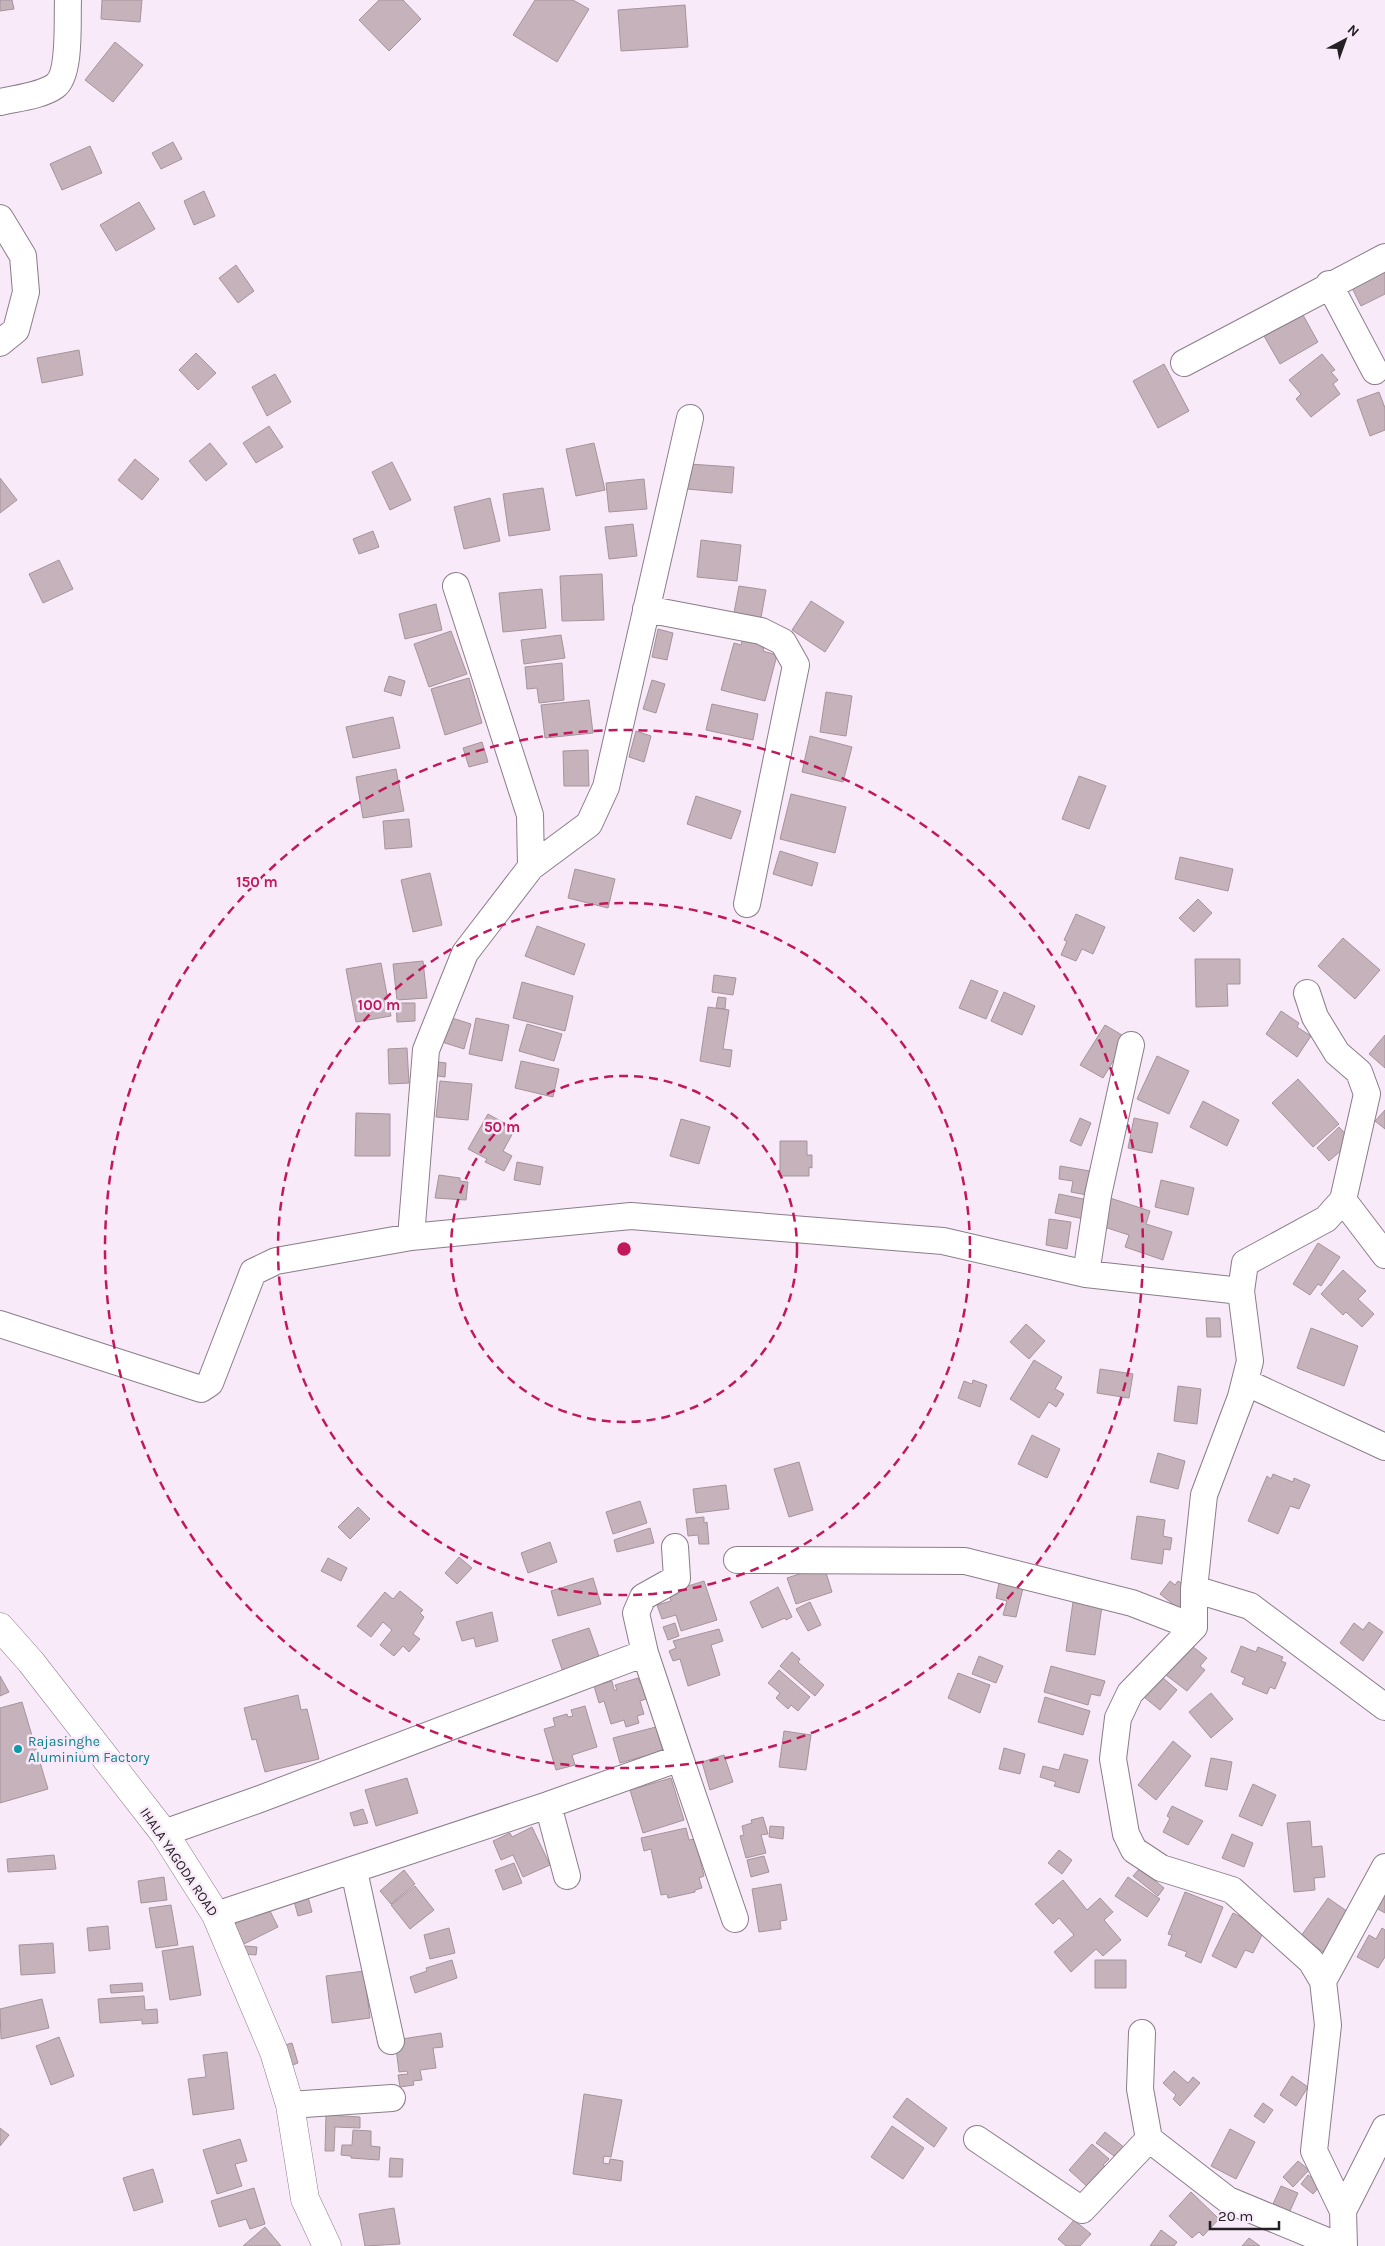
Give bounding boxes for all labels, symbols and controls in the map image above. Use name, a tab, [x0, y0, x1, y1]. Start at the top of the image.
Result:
north arrow	[1320, 15, 1370, 65]
text: N	[1344, 21, 1363, 40]
text: 150 m	[236, 873, 278, 891]
text: 100 m	[358, 996, 400, 1014]
text: 50 m	[484, 1118, 520, 1136]
centre of rings	[615, 1240, 633, 1258]
place label: Rajasinghe Aluminium Factory	[28, 1733, 150, 1766]
marker: Rajasinghe Aluminium Factory	[12, 1743, 24, 1755]
street label: IHALA YAGODA ROAD	[136, 1804, 222, 1920]
scale bar	[1210, 2198, 1279, 2230]
text: 20 m	[1218, 2207, 1253, 2225]

